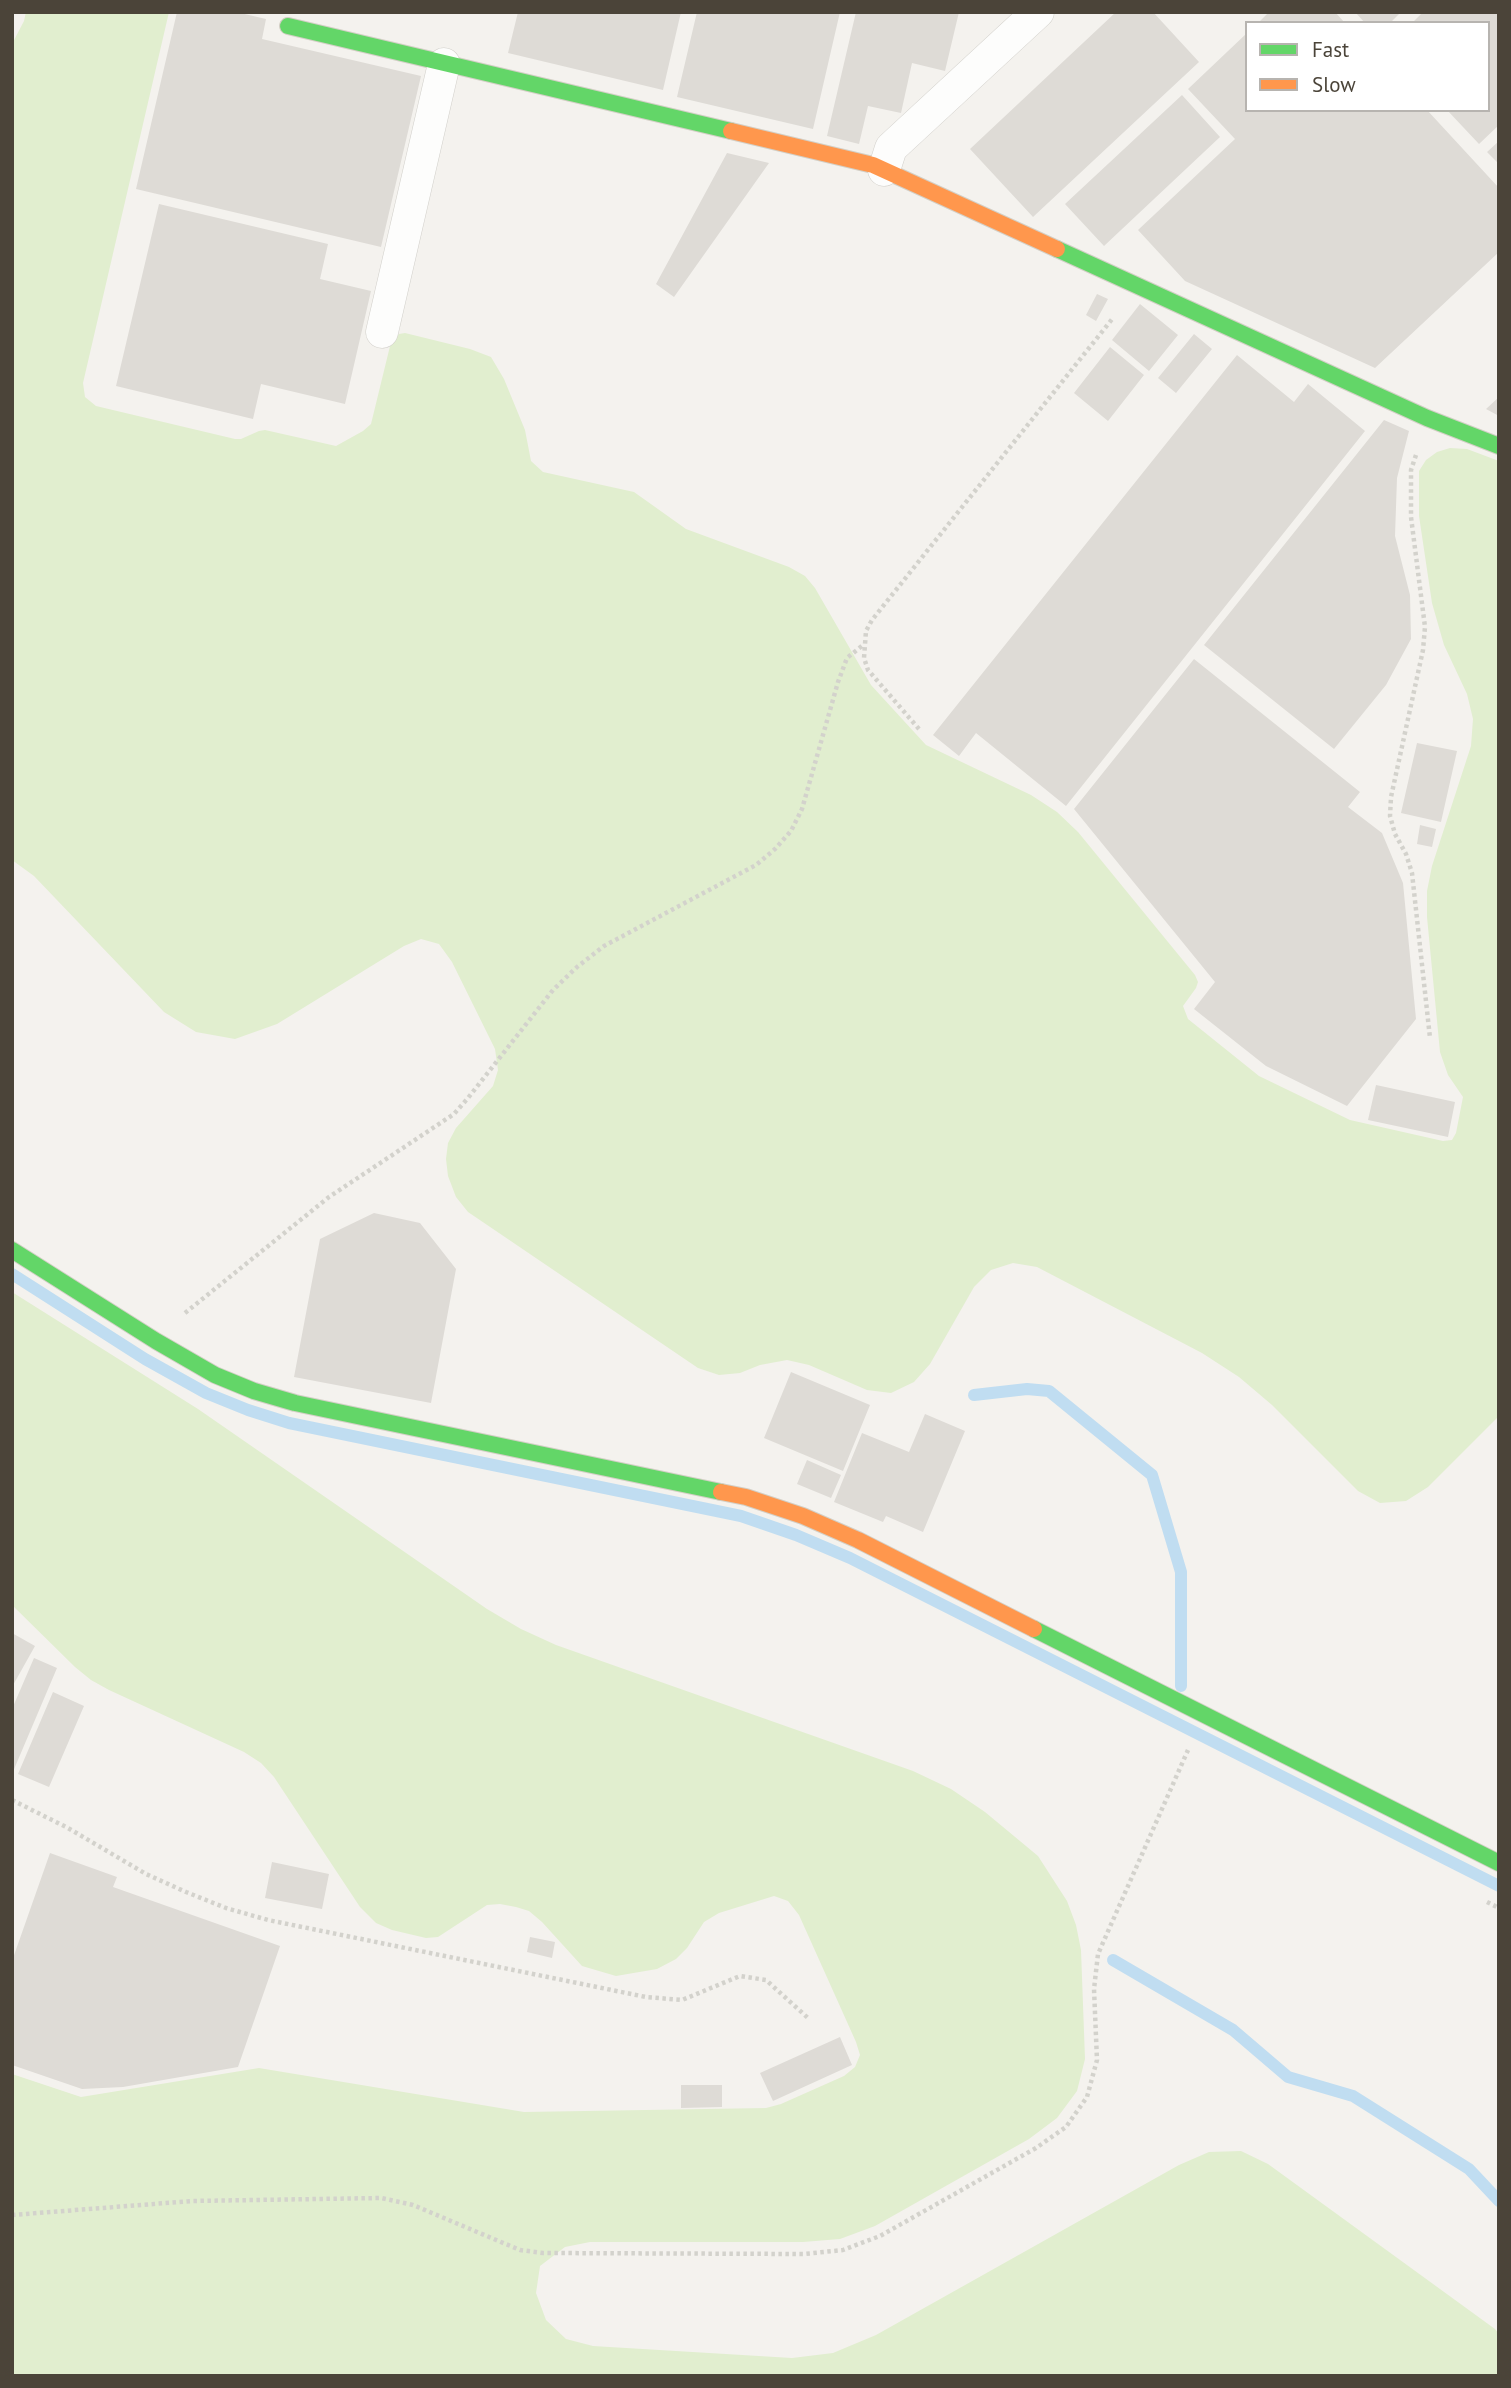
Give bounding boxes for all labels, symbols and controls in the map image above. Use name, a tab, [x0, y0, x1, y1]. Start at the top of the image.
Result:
legend	[1245, 21, 1490, 112]
text: Fast	[1312, 36, 1349, 63]
text: Slow	[1312, 71, 1356, 98]

